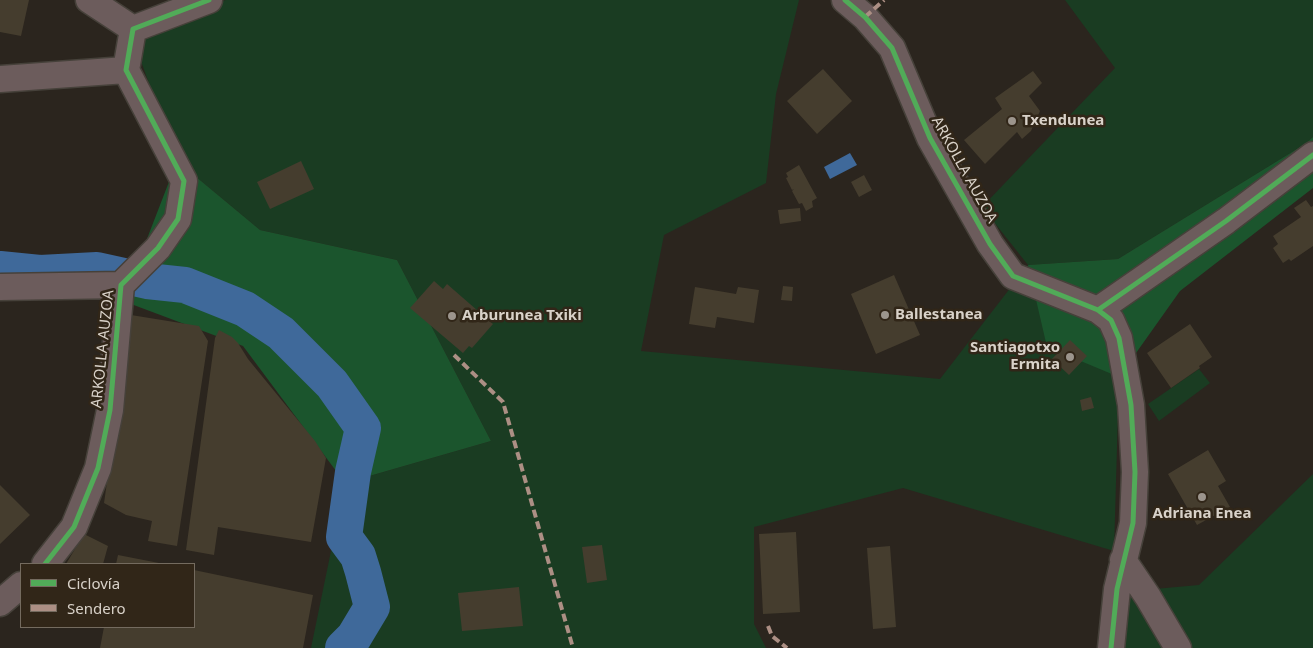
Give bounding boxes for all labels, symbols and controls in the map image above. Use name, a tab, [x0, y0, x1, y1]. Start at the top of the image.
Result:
place label: Txendunea	[1022, 112, 1104, 130]
street label: ARKOLLA AUZOA	[927, 114, 1001, 226]
marker: Txendunea	[1006, 115, 1018, 127]
street label: ARKOLLA AUZOA	[88, 289, 118, 409]
place label: Ballestanea	[895, 306, 983, 324]
place label: Arburunea Txiki	[462, 307, 582, 325]
marker: Ballestanea	[879, 309, 891, 321]
marker: Arburunea Txiki	[446, 310, 458, 322]
place label: Santiagotxo Ermita	[970, 339, 1060, 374]
marker: Santiagotxo Ermita	[1064, 351, 1076, 363]
marker: Adriana Enea	[1196, 491, 1208, 503]
place label: Adriana Enea	[1153, 505, 1251, 523]
legend	[20, 563, 195, 628]
text: Ciclovía	[67, 573, 120, 593]
text: Sendero	[67, 598, 126, 618]

